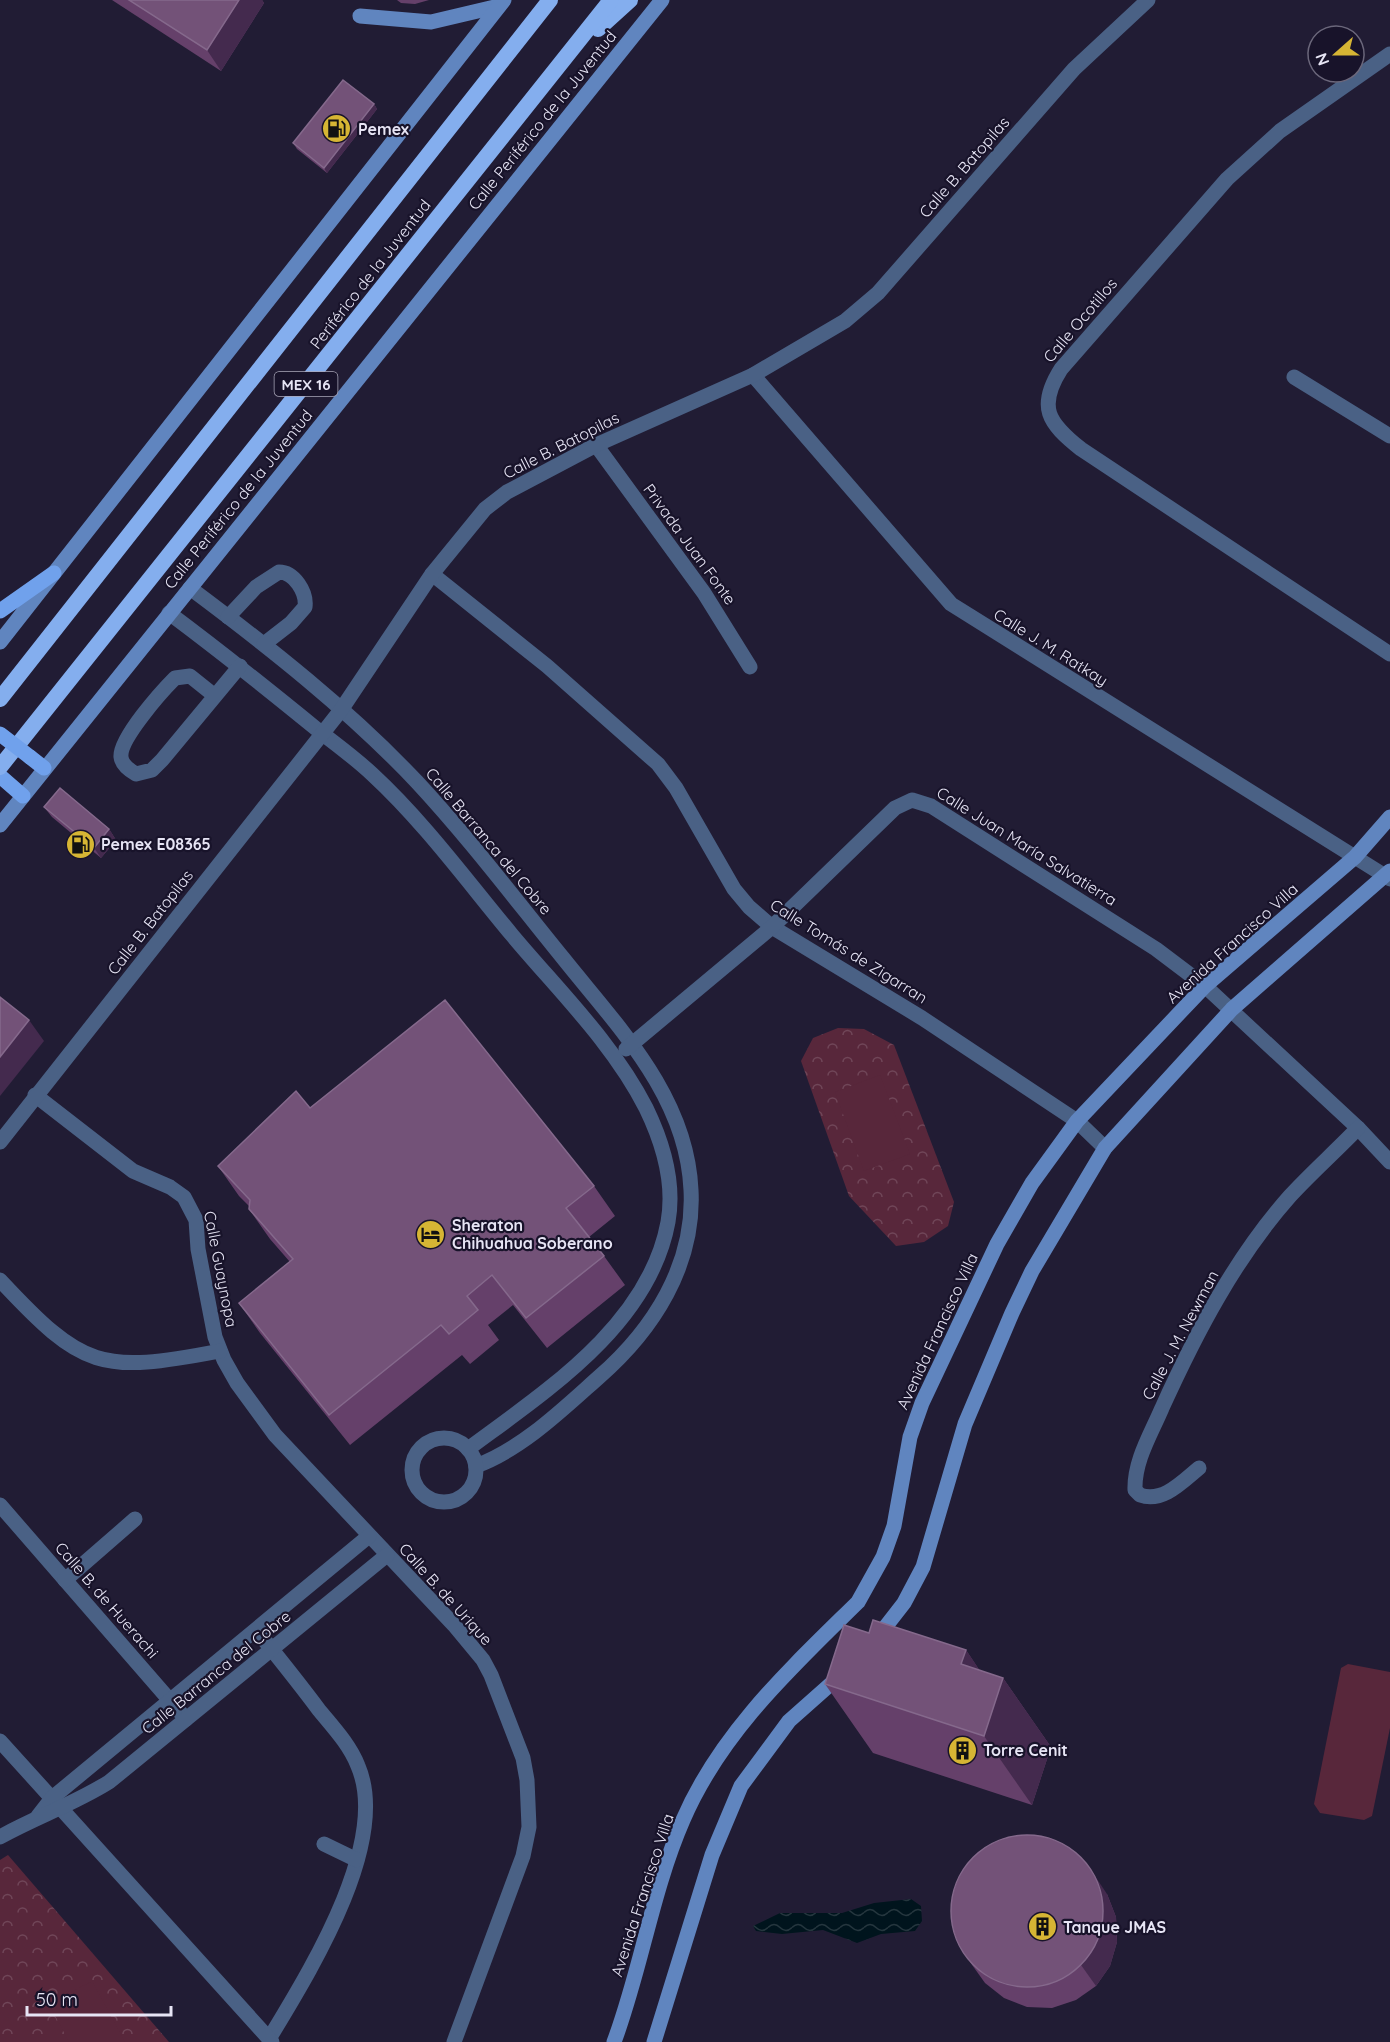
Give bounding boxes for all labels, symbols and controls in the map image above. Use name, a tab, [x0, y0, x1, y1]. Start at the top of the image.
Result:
north arrow	[1306, 24, 1366, 84]
street label: Calle Periférico de la Juventud	[463, 26, 621, 214]
text: N	[1311, 50, 1333, 68]
street label: Calle B. Batopilas	[915, 112, 1013, 222]
fuel station icon: Pemex	[321, 113, 353, 145]
place label: Pemex	[358, 119, 409, 139]
street label: Periférico de la Juventud	[305, 195, 435, 353]
street label: Calle Ocotillos	[1039, 274, 1121, 366]
road number: MEX 16	[274, 372, 338, 396]
street label: Calle Periférico de la Juventud	[159, 405, 317, 593]
street label: Calle B. Batopilas	[500, 407, 622, 483]
street label: Privada Juan Fonte	[639, 480, 741, 608]
street label: Calle J. M. Ratkay	[990, 604, 1112, 690]
street label: Calle Barranca del Cobre	[422, 763, 556, 919]
street label: Calle Juan María Salvatierra	[933, 782, 1121, 910]
fuel station icon: Pemex E08365	[64, 828, 96, 860]
place label: Pemex E08365	[101, 834, 211, 854]
street label: Calle B. Batopilas	[103, 866, 197, 978]
street label: Avenida Francisco Villa	[1162, 879, 1302, 1007]
street label: Calle Tomás de Zigarran	[767, 894, 931, 1008]
street label: Calle Guaynopa	[200, 1209, 242, 1329]
place label: Sheraton Chihuahua Soberano	[452, 1215, 613, 1253]
hotel icon: Sheraton Chihuahua Soberano	[415, 1218, 447, 1250]
street label: Avenida Francisco Villa	[892, 1250, 982, 1412]
street label: Calle J. M. Newman	[1137, 1267, 1223, 1403]
street label: Calle B. de Huerachi	[51, 1538, 163, 1662]
street label: Calle B. de Urique	[395, 1539, 497, 1649]
street label: Calle Barranca del Cobre	[138, 1606, 294, 1738]
building icon: Torre Cenit	[946, 1734, 978, 1766]
place label: Torre Cenit	[983, 1740, 1068, 1760]
street label: Avenida Francisco Villa	[606, 1811, 678, 1979]
building icon: Tanque JMAS	[1026, 1911, 1058, 1943]
place label: Tanque JMAS	[1063, 1917, 1166, 1937]
scale bar	[27, 1979, 171, 2017]
text: 50 m	[36, 1988, 78, 2011]

